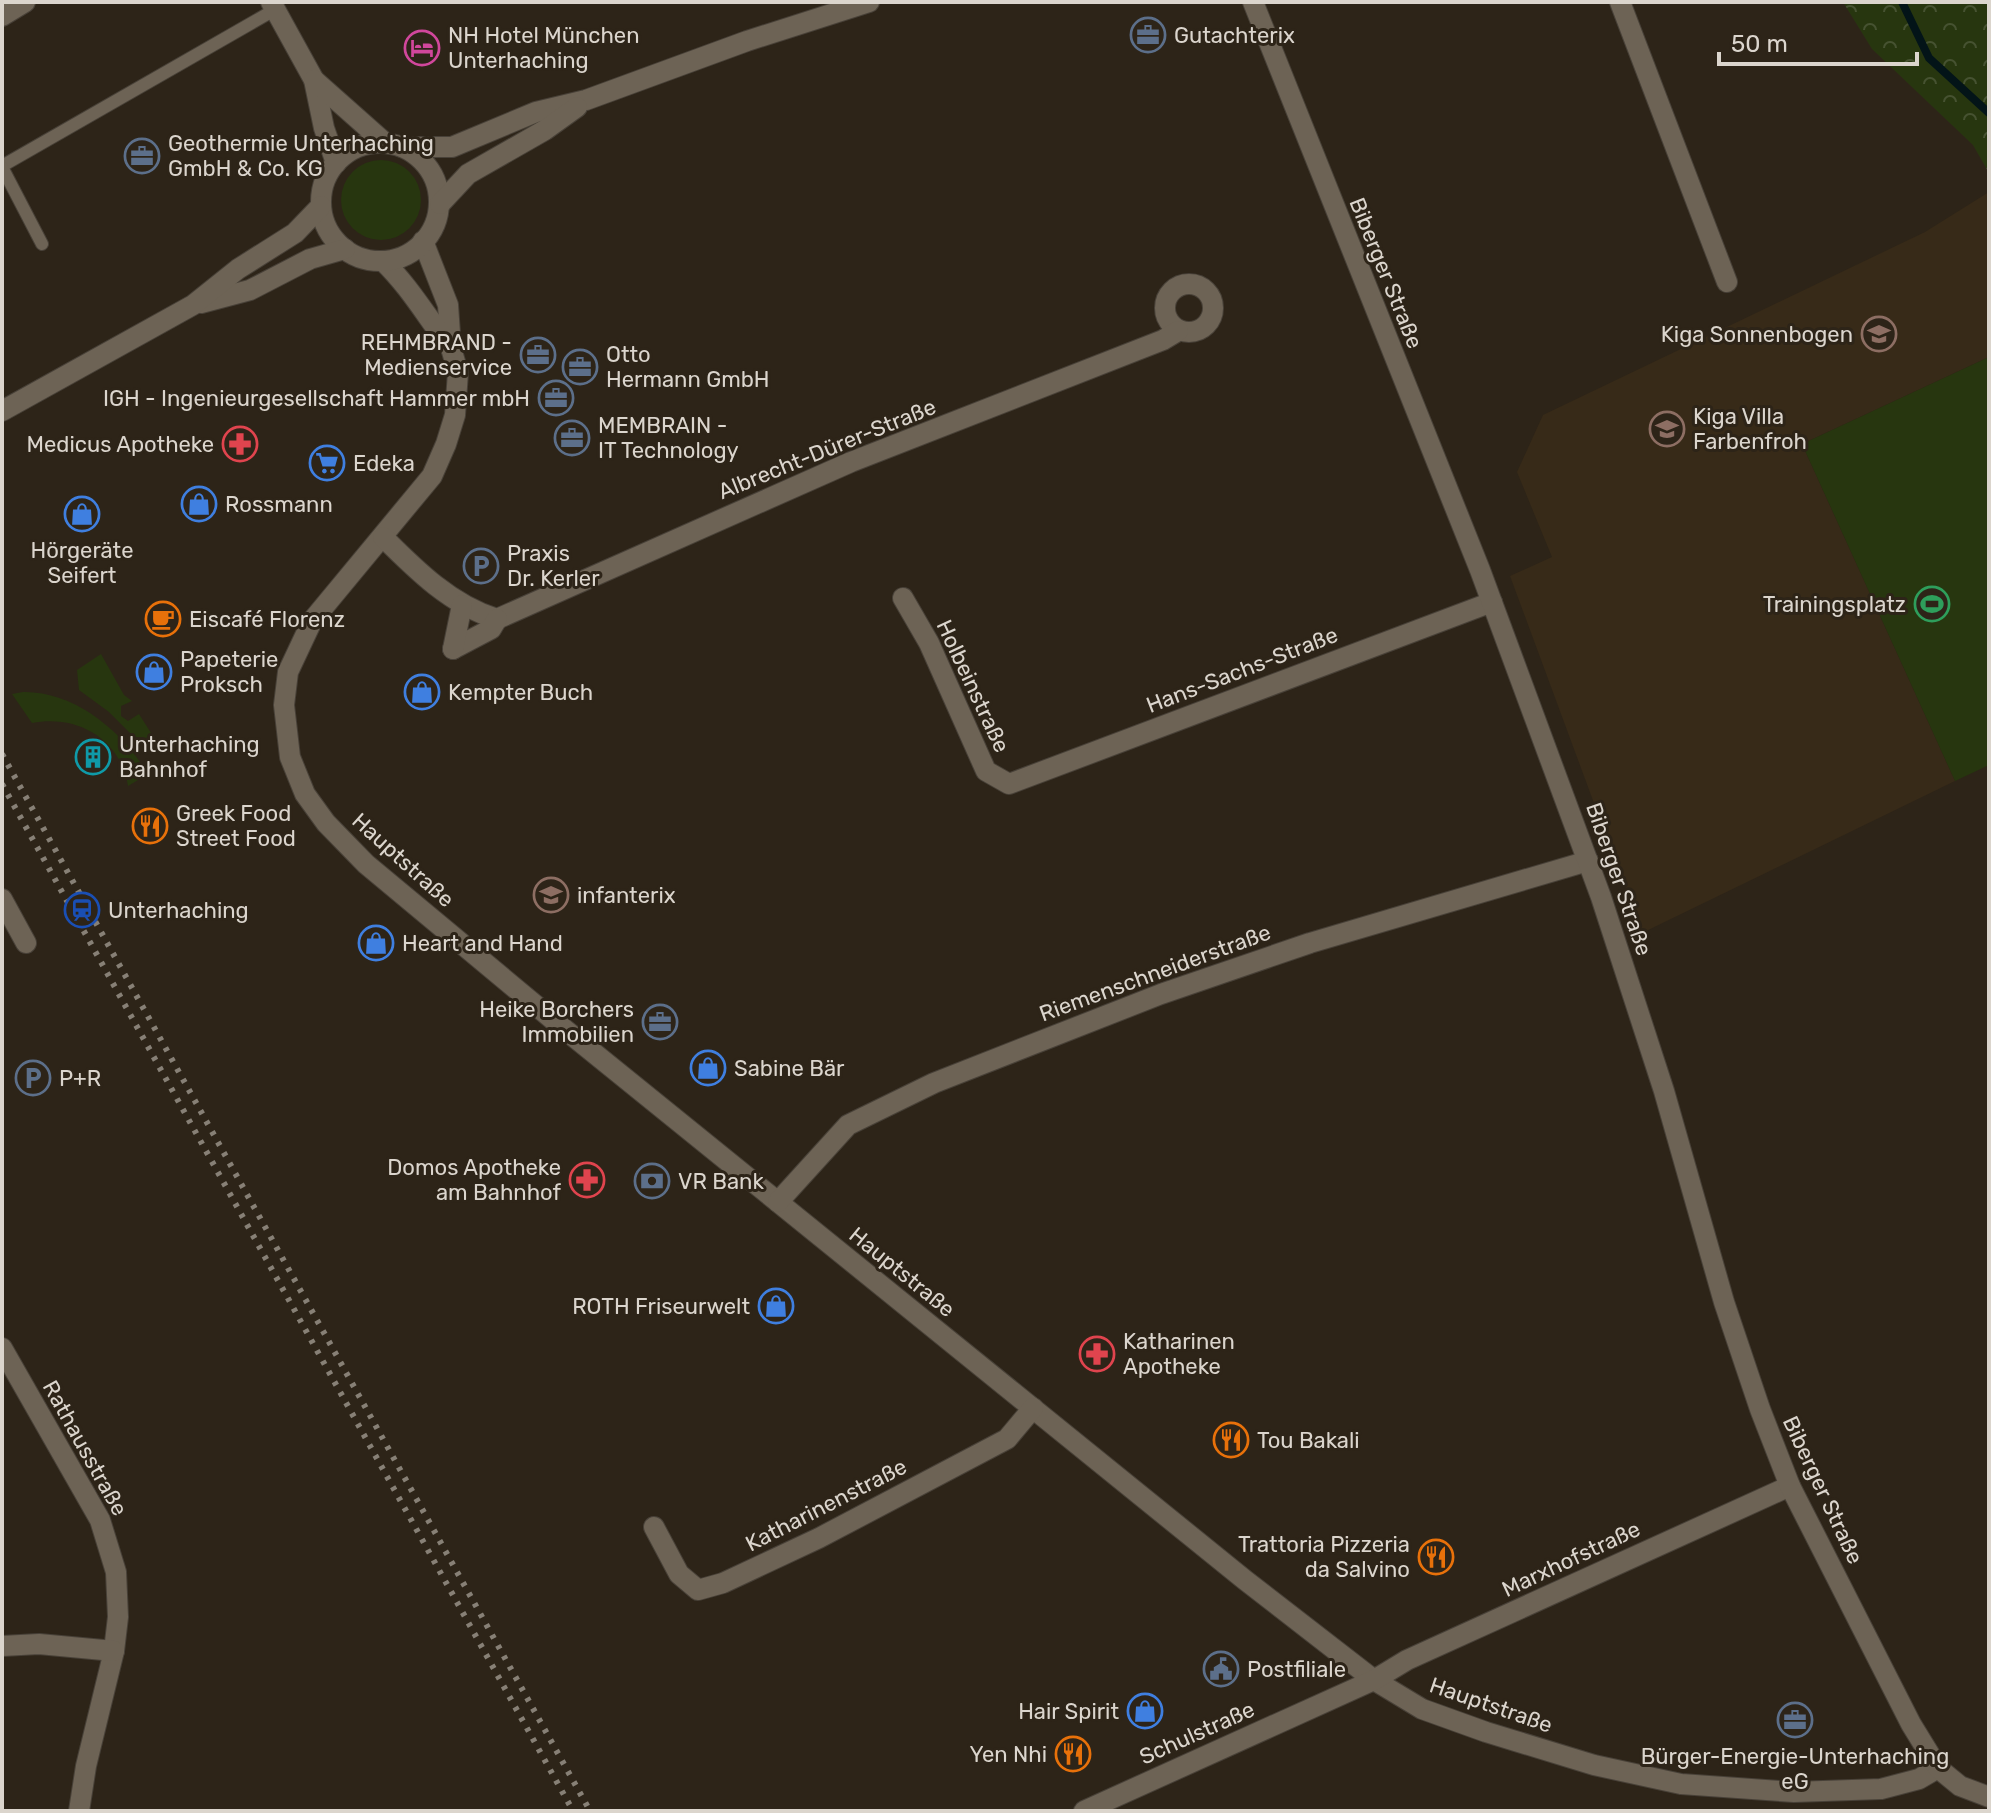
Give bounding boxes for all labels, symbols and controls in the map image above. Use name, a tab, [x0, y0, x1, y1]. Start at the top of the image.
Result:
office icon: Gutachterix	[1129, 16, 1167, 54]
scale bar	[1719, 16, 1917, 66]
place label: NH Hotel München Unterhaching	[448, 22, 640, 74]
place label: Gutachterix	[1174, 22, 1295, 49]
hotel icon: NH Hotel München Unterhaching	[403, 29, 441, 67]
text: 50 m	[1731, 30, 1788, 58]
place label: Geothermie Unterhaching GmbH & Co. KG	[168, 130, 434, 182]
office icon: Geothermie Unterhaching GmbH & Co. KG	[123, 137, 161, 175]
street label: Biberger Straße	[1343, 194, 1429, 352]
school or university icon: Kiga Sonnenbogen	[1860, 315, 1898, 353]
place label: Kiga Sonnenbogen	[1661, 321, 1853, 348]
place label: REHMBRAND - Medienservice	[361, 329, 512, 381]
office icon: REHMBRAND - Medienservice	[519, 336, 557, 374]
place label: Otto Hermann GmbH	[606, 341, 769, 393]
office icon: Otto Hermann GmbH	[561, 348, 599, 386]
office icon: IGH - Ingenieurgesellschaft Hammer mbH	[537, 379, 575, 417]
place label: IGH - Ingenieurgesellschaft Hammer mbH	[103, 385, 530, 412]
street label: Albrecht-Dürer-Straße	[714, 393, 940, 505]
place label: Kiga Villa Farbenfroh	[1693, 403, 1807, 455]
school or university icon: Kiga Villa Farbenfroh	[1648, 410, 1686, 448]
place label: MEMBRAIN - IT Technology	[598, 412, 739, 464]
office icon: MEMBRAIN - IT Technology	[553, 419, 591, 457]
pharmacy icon: Medicus Apotheke	[221, 425, 259, 463]
place label: Medicus Apotheke	[27, 431, 214, 458]
supermarket icon: Edeka	[308, 444, 346, 482]
place label: Edeka	[353, 450, 415, 477]
shop icon: Rossmann	[180, 485, 218, 523]
place label: Rossmann	[225, 491, 333, 518]
shop icon: Hörgeräte Seifert	[63, 495, 101, 533]
place label: Hörgeräte Seifert	[30, 537, 134, 589]
place label: Praxis Dr. Kerler	[507, 540, 600, 592]
parking icon: Praxis Dr. Kerler	[462, 547, 500, 585]
sports icon: Trainingsplatz	[1913, 585, 1951, 623]
place label: Trainingsplatz	[1763, 591, 1906, 618]
cafe icon: Eiscafé Florenz	[144, 600, 182, 638]
place label: Eiscafé Florenz	[189, 606, 345, 633]
street label: Holbeinstraße	[931, 615, 1015, 757]
street label: Hans-Sachs-Straße	[1142, 621, 1342, 719]
place label: Papeterie Proksch	[180, 646, 278, 698]
shop icon: Papeterie Proksch	[135, 653, 173, 691]
shop icon: Kempter Buch	[403, 673, 441, 711]
place label: Kempter Buch	[448, 679, 593, 706]
place label: Unterhaching Bahnhof	[119, 731, 260, 783]
building icon: Unterhaching Bahnhof	[74, 738, 112, 776]
street label: Biberger Straße	[1580, 799, 1658, 959]
place label: Greek Food Street Food	[176, 800, 296, 852]
restaurant icon: Greek Food Street Food	[131, 807, 169, 845]
street label: Hauptstraße	[346, 807, 460, 913]
school or university icon: infanterix	[532, 876, 570, 914]
place label: infanterix	[577, 882, 676, 909]
station icon: Unterhaching	[63, 891, 101, 929]
place label: Unterhaching	[108, 897, 249, 924]
street label: Riemenschneiderstraße	[1036, 919, 1274, 1027]
shop icon: Heart and Hand	[357, 924, 395, 962]
place label: Heart and Hand	[402, 930, 563, 957]
place label: Heike Borchers Immobilien	[479, 996, 634, 1048]
office icon: Heike Borchers Immobilien	[641, 1003, 679, 1041]
shop icon: Sabine Bär	[689, 1049, 727, 1087]
place label: Sabine Bär	[734, 1055, 845, 1082]
parking icon: P+R	[14, 1059, 52, 1097]
place label: P+R	[59, 1065, 101, 1092]
place label: Domos Apotheke am Bahnhof	[387, 1154, 562, 1206]
pharmacy icon: Domos Apotheke am Bahnhof	[568, 1161, 606, 1199]
bank icon: VR Bank	[633, 1162, 671, 1200]
place label: VR Bank	[678, 1168, 764, 1195]
street label: Hauptstraße	[844, 1221, 960, 1323]
shop icon: ROTH Friseurwelt	[757, 1287, 795, 1325]
place label: ROTH Friseurwelt	[572, 1293, 750, 1320]
place label: Katharinen Apotheke	[1123, 1328, 1235, 1380]
pharmacy icon: Katharinen Apotheke	[1078, 1335, 1116, 1373]
street label: Rathausstraße	[37, 1376, 133, 1520]
street label: Biberger Straße	[1777, 1412, 1869, 1568]
restaurant icon: Tou Bakali	[1212, 1421, 1250, 1459]
place label: Tou Bakali	[1257, 1427, 1360, 1454]
street label: Katharinenstraße	[741, 1453, 911, 1557]
street label: Marxhofstraße	[1498, 1515, 1644, 1603]
place label: Trattoria Pizzeria da Salvino	[1238, 1531, 1410, 1583]
restaurant icon: Trattoria Pizzeria da Salvino	[1417, 1538, 1455, 1576]
public building icon: Postfiliale	[1202, 1650, 1240, 1688]
place label: Postfiliale	[1247, 1656, 1346, 1683]
street label: Hauptstraße	[1426, 1671, 1556, 1739]
shop icon: Hair Spirit	[1126, 1692, 1164, 1730]
street label: Schulstraße	[1135, 1696, 1259, 1770]
place label: Hair Spirit	[1018, 1698, 1119, 1725]
office icon: Bürger-Energie-Unterhaching eG	[1776, 1701, 1814, 1739]
restaurant icon: Yen Nhi	[1054, 1735, 1092, 1773]
place label: Yen Nhi	[970, 1741, 1047, 1768]
place label: Bürger-Energie-Unterhaching eG	[1641, 1743, 1949, 1795]

